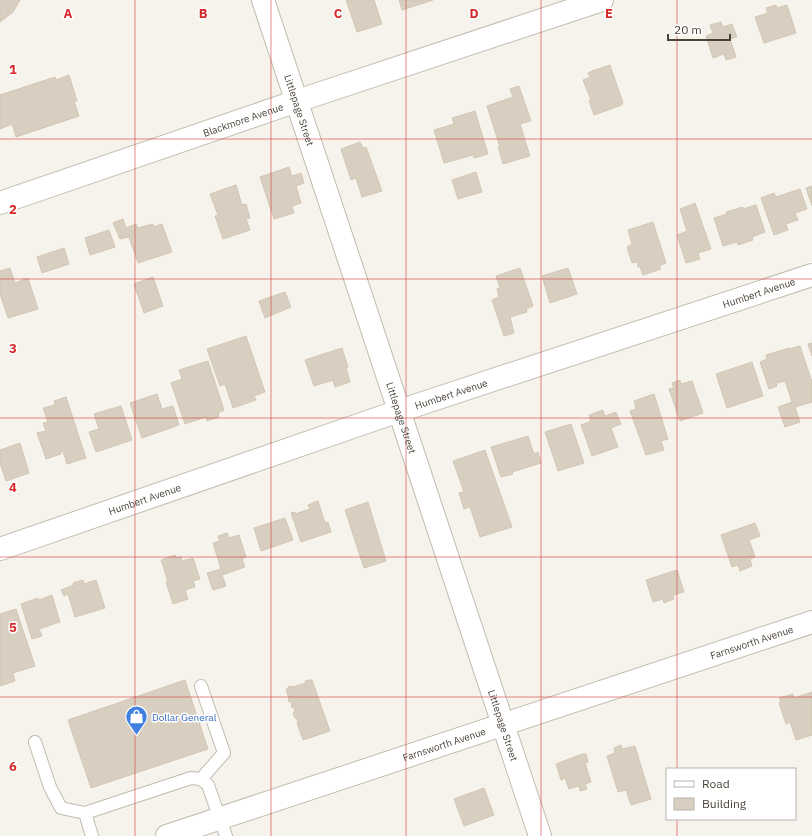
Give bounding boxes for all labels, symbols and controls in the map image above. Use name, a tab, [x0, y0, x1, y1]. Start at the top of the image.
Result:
text: A	[64, 5, 73, 22]
text: B	[199, 5, 208, 22]
text: C	[334, 5, 343, 22]
text: D	[469, 5, 479, 22]
text: E	[605, 5, 613, 22]
scale bar	[668, 16, 730, 42]
text: 20 m	[674, 22, 702, 37]
text: 1	[9, 61, 17, 78]
street label: Littlepage Street	[281, 73, 317, 148]
street label: Blackmore Avenue	[201, 100, 286, 140]
text: 2	[9, 201, 17, 218]
street label: Humbert Avenue	[721, 275, 797, 311]
text: 3	[9, 340, 17, 357]
street label: Humbert Avenue	[413, 376, 490, 412]
street label: Littlepage Street	[383, 380, 419, 456]
text: 4	[9, 479, 17, 496]
street label: Humbert Avenue	[107, 481, 183, 518]
text: 5	[9, 619, 17, 636]
street label: Farnsworth Avenue	[709, 623, 795, 662]
street label: Littlepage Street	[485, 688, 521, 763]
shop icon: Dollar General	[124, 704, 150, 737]
place label: Dollar General	[152, 711, 217, 724]
street label: Farnsworth Avenue	[401, 725, 488, 764]
text: 6	[9, 758, 17, 775]
legend	[666, 768, 796, 820]
text: Road	[702, 776, 730, 791]
text: Building	[702, 796, 747, 811]

